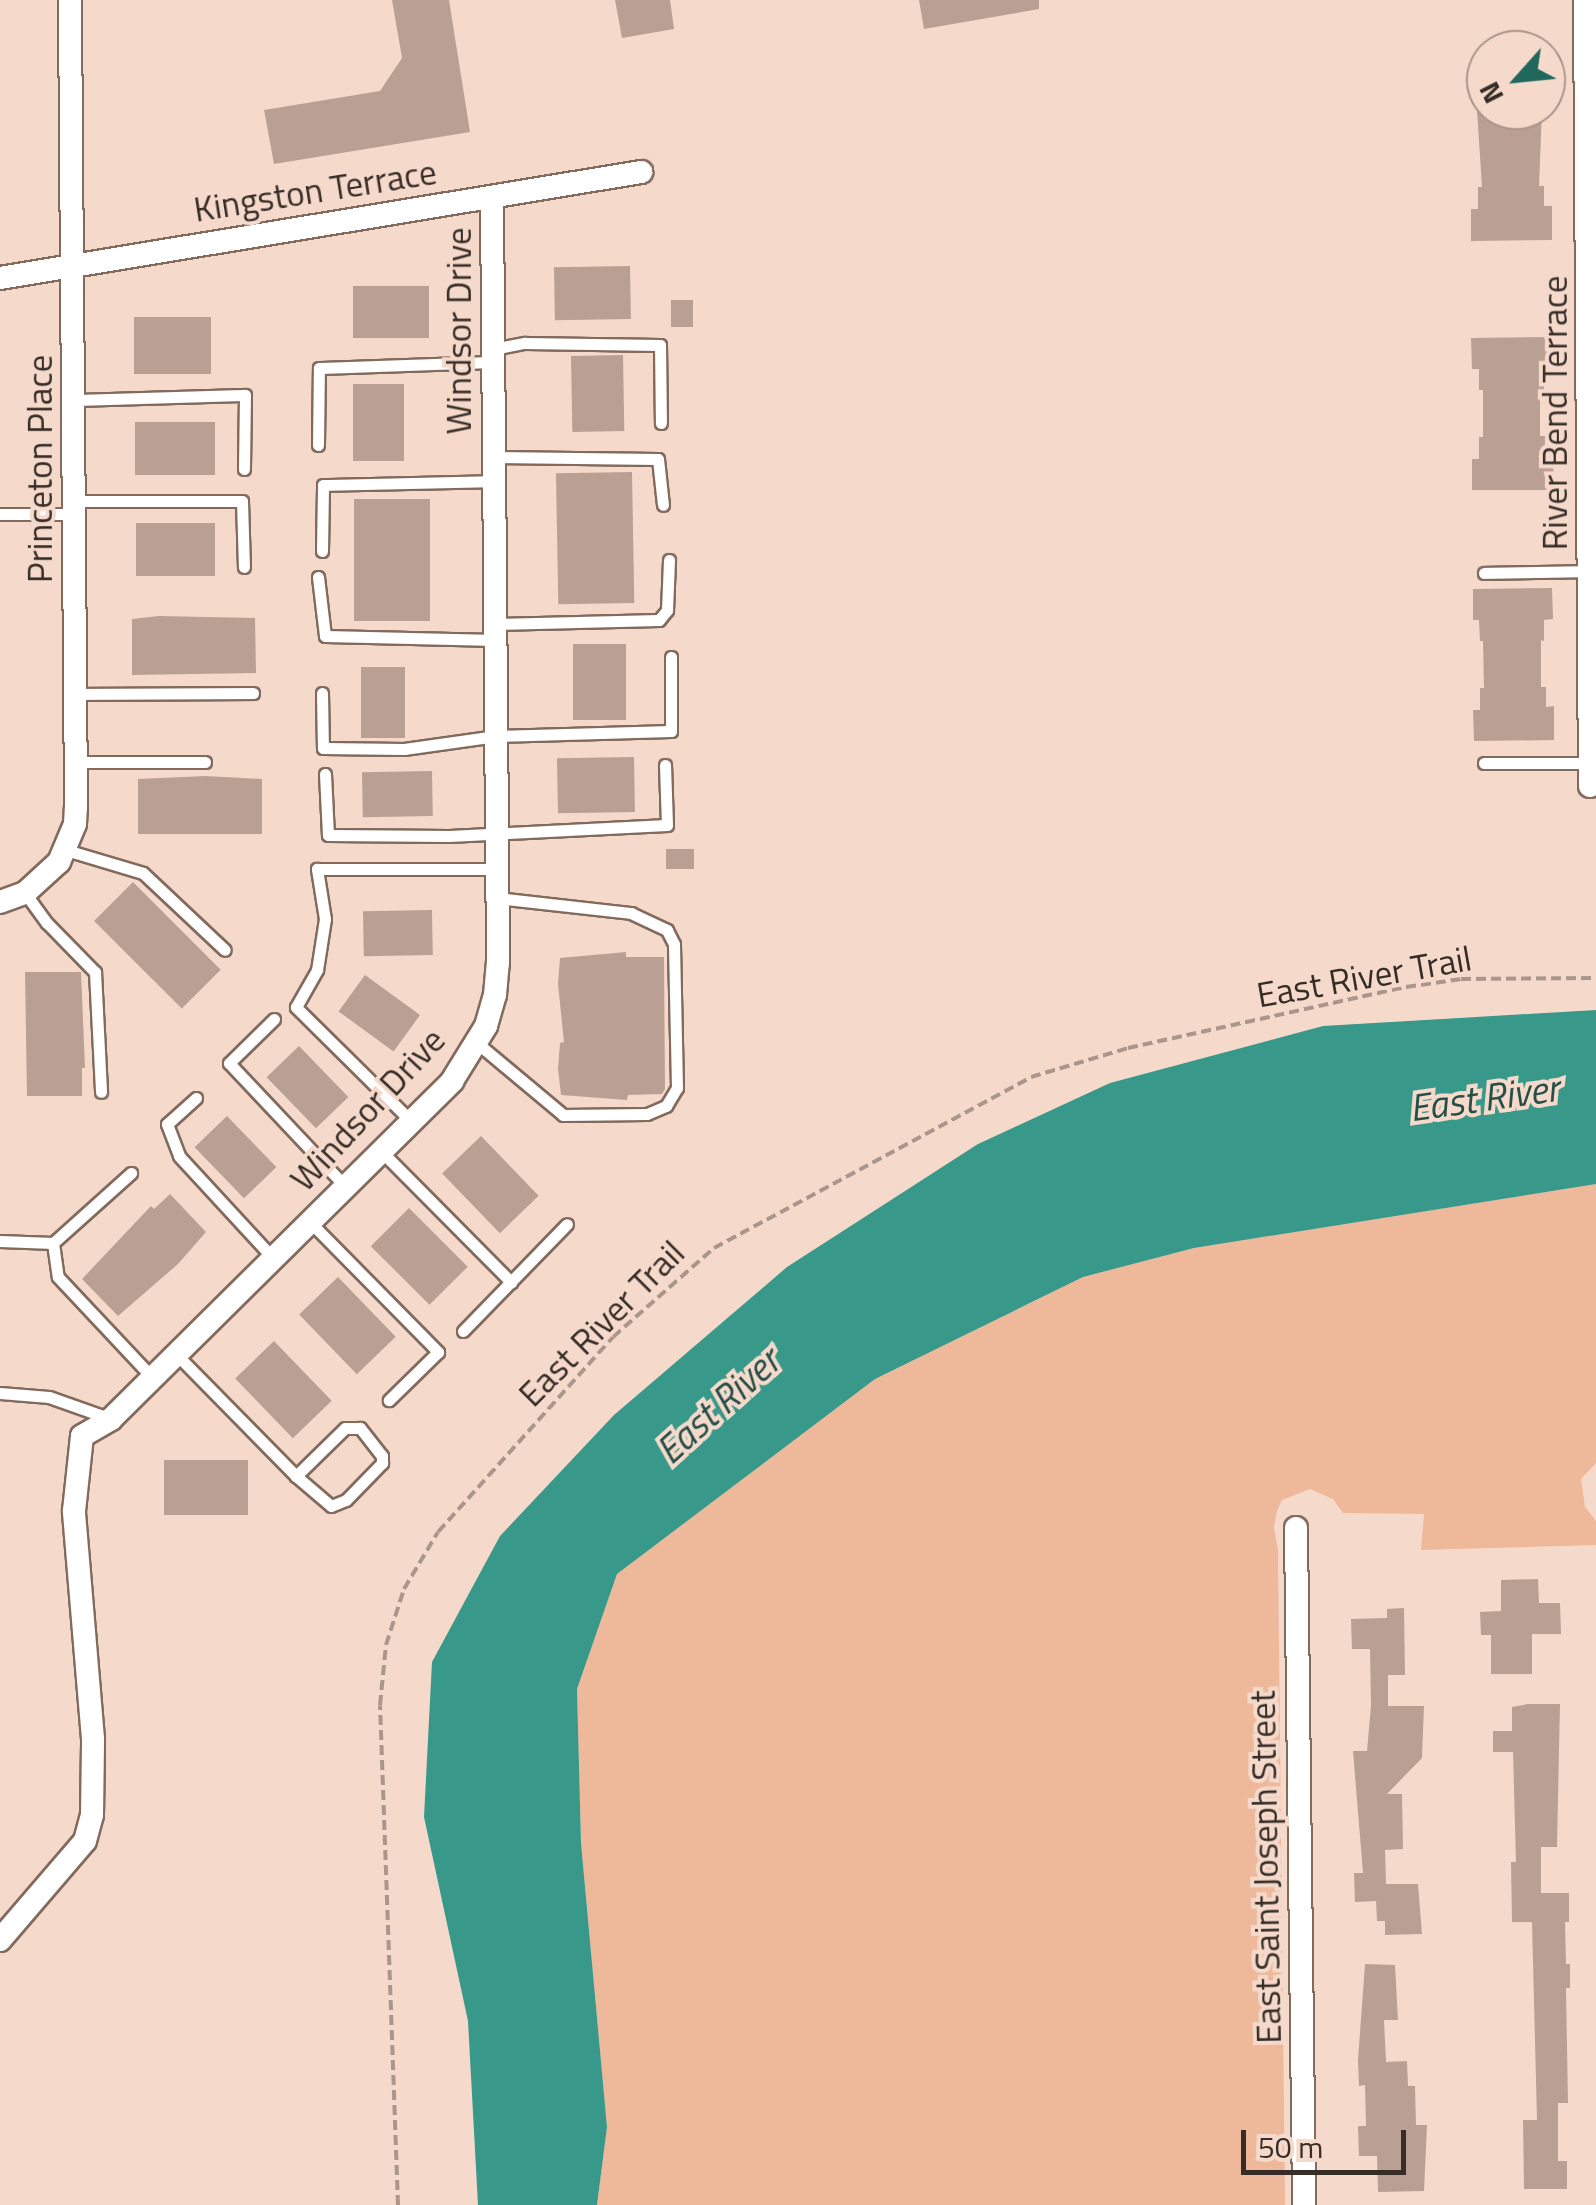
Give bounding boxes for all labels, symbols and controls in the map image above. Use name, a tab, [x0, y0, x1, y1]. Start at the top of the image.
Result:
north arrow	[1466, 30, 1566, 130]
text: N	[1467, 75, 1514, 111]
street label: Kingston Terrace	[191, 150, 439, 230]
street label: Windsor Drive	[437, 227, 479, 435]
street label: River Bend Terrace	[1533, 276, 1575, 550]
street label: Princeton Place	[18, 355, 60, 583]
street label: East River Trail	[1253, 936, 1475, 1016]
street label: Windsor Drive	[281, 1019, 453, 1199]
water label: East River	[1406, 1065, 1562, 1131]
street label: East River Trail	[509, 1231, 693, 1415]
water label: East River	[647, 1339, 789, 1473]
street label: East Saint Joseph Street	[1241, 1690, 1289, 2044]
scale bar	[1246, 2110, 1411, 2172]
text: 50 m	[1258, 2124, 1323, 2170]

